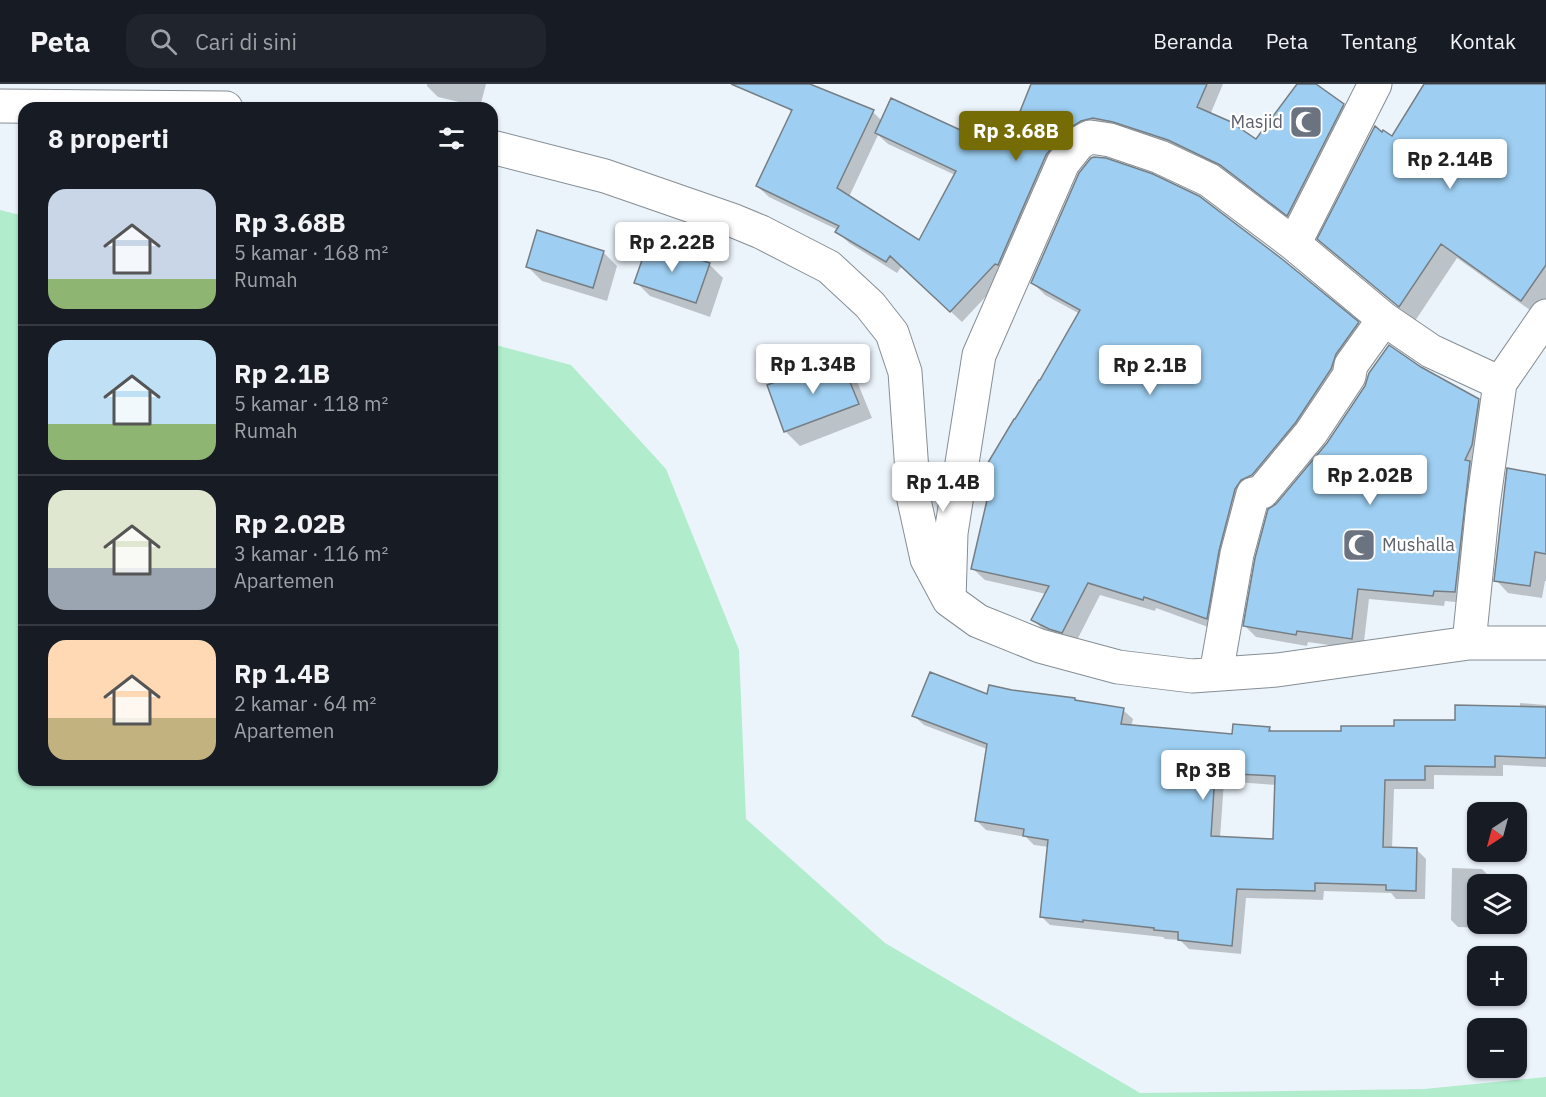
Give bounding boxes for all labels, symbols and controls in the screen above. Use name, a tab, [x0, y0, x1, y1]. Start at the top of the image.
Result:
search box	[126, 14, 546, 68]
text: Peta	[30, 23, 90, 60]
icon: search	[147, 25, 180, 58]
text: Cari di sini	[195, 27, 297, 56]
text: Beranda	[1153, 27, 1233, 55]
text: Peta	[1266, 27, 1308, 55]
text: Tentang	[1341, 27, 1417, 55]
text: Kontak	[1450, 27, 1516, 55]
mosque icon: Masjid	[1288, 104, 1324, 140]
place label: Masjid	[1231, 110, 1283, 133]
pin: Rp 3.68B	[954, 111, 1078, 162]
text: Rp 3.68B	[973, 117, 1059, 144]
text: 8 properti	[48, 121, 169, 155]
icon: filters	[435, 122, 468, 155]
pin: Rp 2.14B	[1388, 139, 1512, 190]
text: Rp 2.14B	[1407, 145, 1493, 172]
text: Rp 3.68B	[234, 205, 346, 239]
icon: home	[96, 213, 168, 285]
pin: Rp 2.22B	[610, 222, 734, 273]
text: Rp 2.22B	[629, 228, 715, 255]
text: 5 kamar · 168 m²	[234, 239, 388, 266]
text: Rumah	[234, 266, 298, 293]
pin: Rp 1.34B	[751, 344, 875, 395]
pin: Rp 2.1B	[1095, 345, 1205, 396]
text: Rp 1.34B	[770, 350, 856, 377]
text: Rp 2.1B	[1113, 351, 1187, 378]
text: Rp 2.1B	[234, 356, 330, 390]
icon: home	[96, 364, 168, 436]
text: 5 kamar · 118 m²	[234, 390, 388, 417]
text: Rumah	[234, 417, 298, 444]
pin: Rp 2.02B	[1308, 455, 1432, 506]
text: Rp 2.02B	[1327, 461, 1413, 488]
pin: Rp 1.4B	[888, 462, 998, 513]
text: Rp 1.4B	[906, 468, 980, 495]
text: Rp 2.02B	[234, 506, 346, 540]
icon: home	[96, 514, 168, 586]
mosque icon: Mushalla	[1341, 527, 1377, 563]
place label: Mushalla	[1382, 533, 1455, 556]
text: 3 kamar · 116 m²	[234, 540, 388, 567]
text: Apartemen	[234, 567, 334, 594]
text: Rp 1.4B	[234, 656, 330, 690]
icon: home	[96, 664, 168, 736]
text: 2 kamar · 64 m²	[234, 690, 376, 717]
text: Apartemen	[234, 717, 334, 744]
pin: Rp 3B	[1161, 750, 1245, 801]
text: Rp 3B	[1175, 756, 1231, 783]
north arrow	[1467, 802, 1527, 862]
map controls	[1467, 802, 1527, 1078]
button: layers	[1467, 874, 1527, 934]
button: +	[1467, 946, 1527, 1006]
button: −	[1467, 1018, 1527, 1078]

